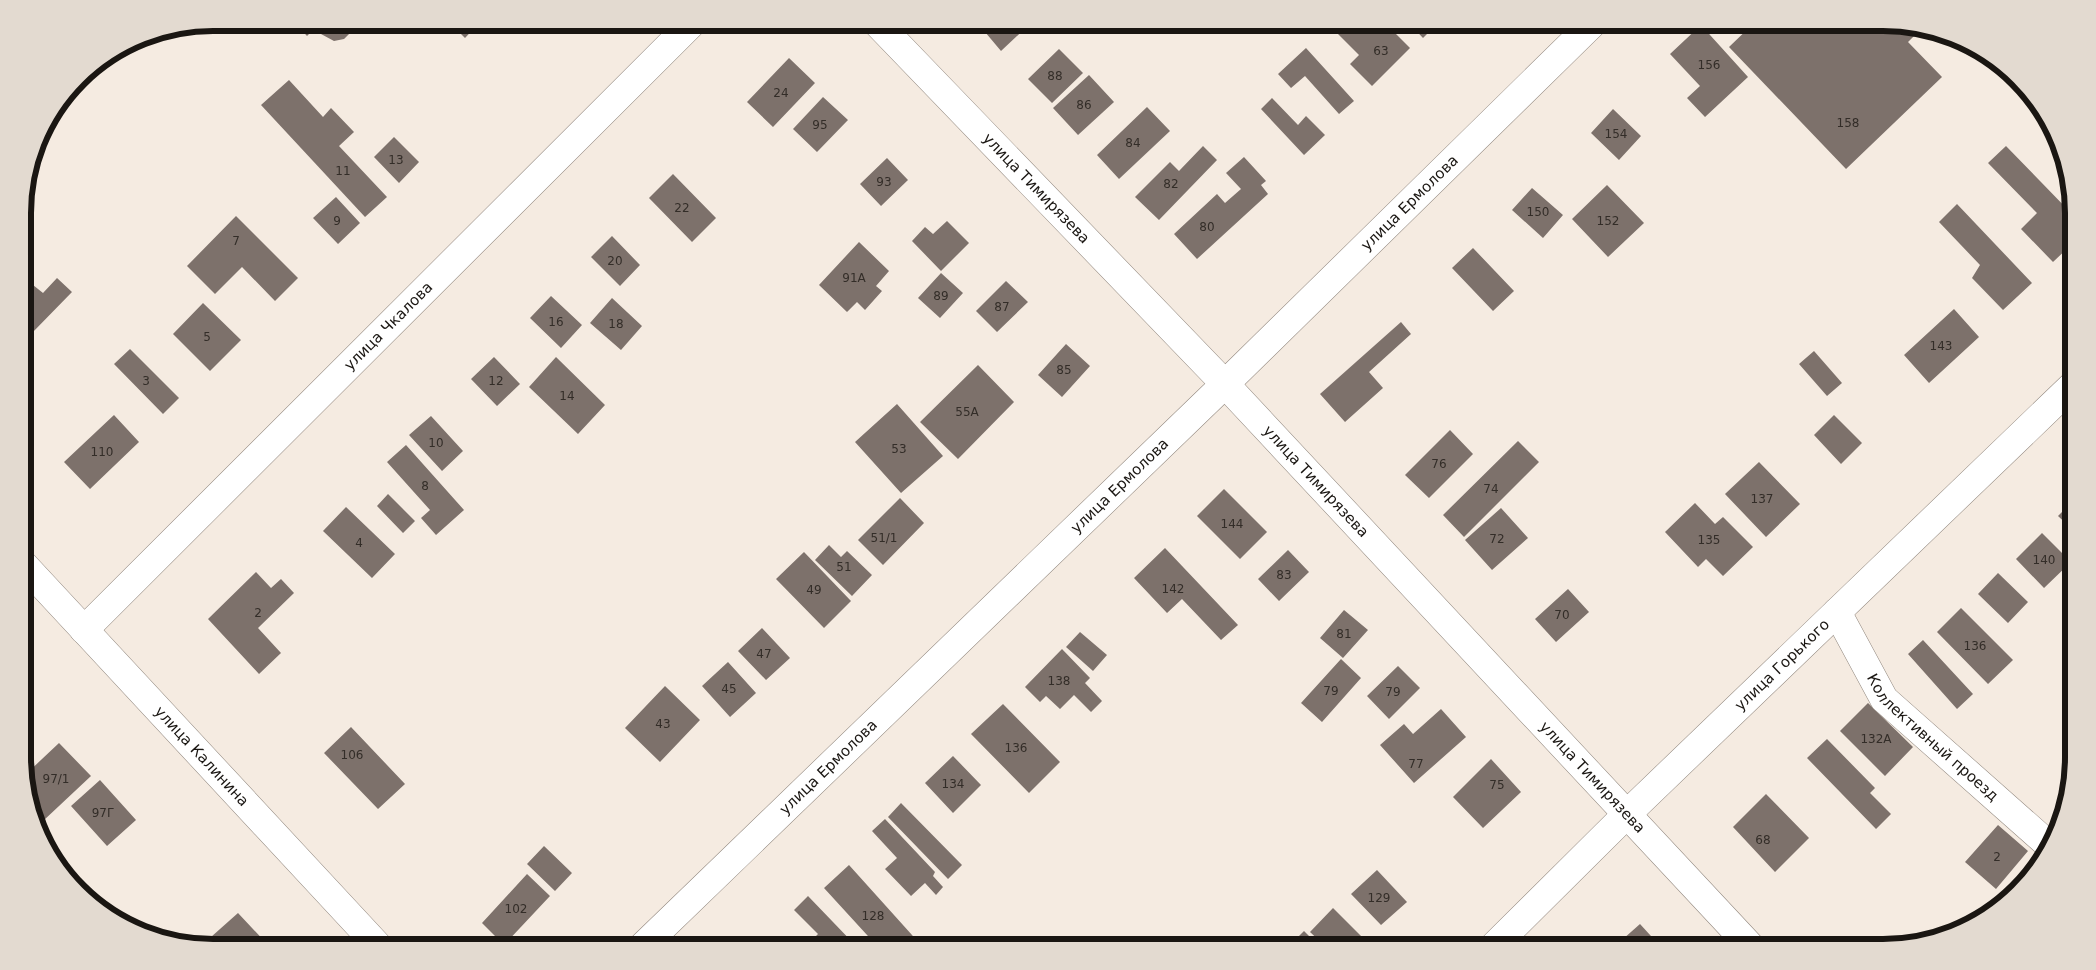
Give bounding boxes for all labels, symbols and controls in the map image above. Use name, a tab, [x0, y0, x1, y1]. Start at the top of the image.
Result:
house number: 63	[1373, 44, 1389, 58]
house number: 156	[1698, 58, 1720, 72]
house number: 88	[1047, 69, 1063, 83]
house number: 24	[773, 86, 789, 100]
house number: 86	[1076, 98, 1092, 112]
house number: 158	[1837, 116, 1859, 130]
house number: 95	[812, 118, 828, 132]
house number: 154	[1605, 127, 1627, 141]
street label: улица Тимирязева	[979, 129, 1094, 247]
house number: 84	[1125, 136, 1141, 150]
street label: улица Ермолова	[1357, 151, 1462, 254]
house number: 13	[388, 153, 404, 167]
house number: 11	[335, 164, 351, 178]
house number: 93	[876, 175, 892, 189]
house number: 82	[1163, 177, 1179, 191]
house number: 22	[674, 201, 690, 215]
house number: 150	[1527, 205, 1549, 219]
house number: 9	[333, 214, 341, 228]
house number: 152	[1597, 214, 1619, 228]
house number: 80	[1199, 220, 1215, 234]
house number: 7	[232, 234, 240, 248]
house number: 20	[607, 254, 623, 268]
house number: 91А	[842, 271, 867, 285]
street label: улица Чкалова	[340, 278, 436, 374]
house number: 89	[933, 289, 949, 303]
house number: 87	[994, 300, 1010, 314]
house number: 16	[548, 315, 564, 329]
house number: 18	[608, 317, 624, 331]
house number: 5	[203, 330, 211, 344]
house number: 143	[1930, 339, 1952, 353]
house number: 85	[1056, 363, 1072, 377]
house number: 3	[142, 374, 150, 388]
house number: 12	[488, 374, 504, 388]
house number: 14	[559, 389, 575, 403]
house number: 55А	[955, 405, 980, 419]
street label: улица Тимирязева	[1259, 422, 1372, 541]
street label: улица Ермолова	[1067, 435, 1172, 537]
house number: 10	[428, 436, 444, 450]
house number: 53	[891, 442, 907, 456]
house number: 110	[91, 445, 113, 459]
house number: 76	[1431, 457, 1447, 471]
house number: 8	[421, 479, 429, 493]
house number: 74	[1483, 482, 1499, 496]
house number: 137	[1751, 492, 1773, 506]
house number: 144	[1221, 517, 1243, 531]
house number: 51/1	[871, 531, 897, 545]
house number: 72	[1489, 532, 1505, 546]
house number: 135	[1698, 533, 1720, 547]
house number: 4	[355, 536, 363, 550]
house number: 140	[2033, 553, 2055, 567]
house number: 51	[836, 560, 852, 574]
house number: 83	[1276, 568, 1292, 582]
house number: 142	[1162, 582, 1184, 596]
house number: 49	[806, 583, 822, 597]
house number: 2	[254, 606, 262, 620]
house number: 70	[1554, 608, 1570, 622]
street label: улица Горького	[1731, 615, 1833, 714]
house number: 81	[1336, 627, 1352, 641]
house number: 136	[1964, 639, 1986, 653]
house number: 47	[756, 647, 772, 661]
street label: Коллективный проезд	[1863, 671, 2002, 805]
house number: 138	[1048, 674, 1070, 688]
house number: 45	[721, 682, 737, 696]
house number: 79	[1323, 684, 1339, 698]
house number: 79	[1385, 685, 1401, 699]
street label: улица Калинина	[151, 702, 253, 810]
street label: улица Ермолова	[776, 716, 881, 818]
house number: 43	[655, 717, 671, 731]
street label: улица Тимирязева	[1536, 718, 1649, 837]
house number: 132А	[1860, 732, 1892, 746]
house number: 136	[1005, 741, 1027, 755]
house number: 106	[341, 748, 363, 762]
house number: 77	[1408, 757, 1424, 771]
house number: 97/1	[43, 772, 69, 786]
house number: 134	[942, 777, 964, 791]
house number: 75	[1489, 778, 1505, 792]
house number: 97Г	[92, 806, 114, 820]
house number: 68	[1755, 833, 1771, 847]
house number: 2	[1993, 850, 2001, 864]
house number: 129	[1368, 891, 1390, 905]
house number: 102	[505, 902, 527, 916]
house number: 128	[862, 909, 884, 923]

